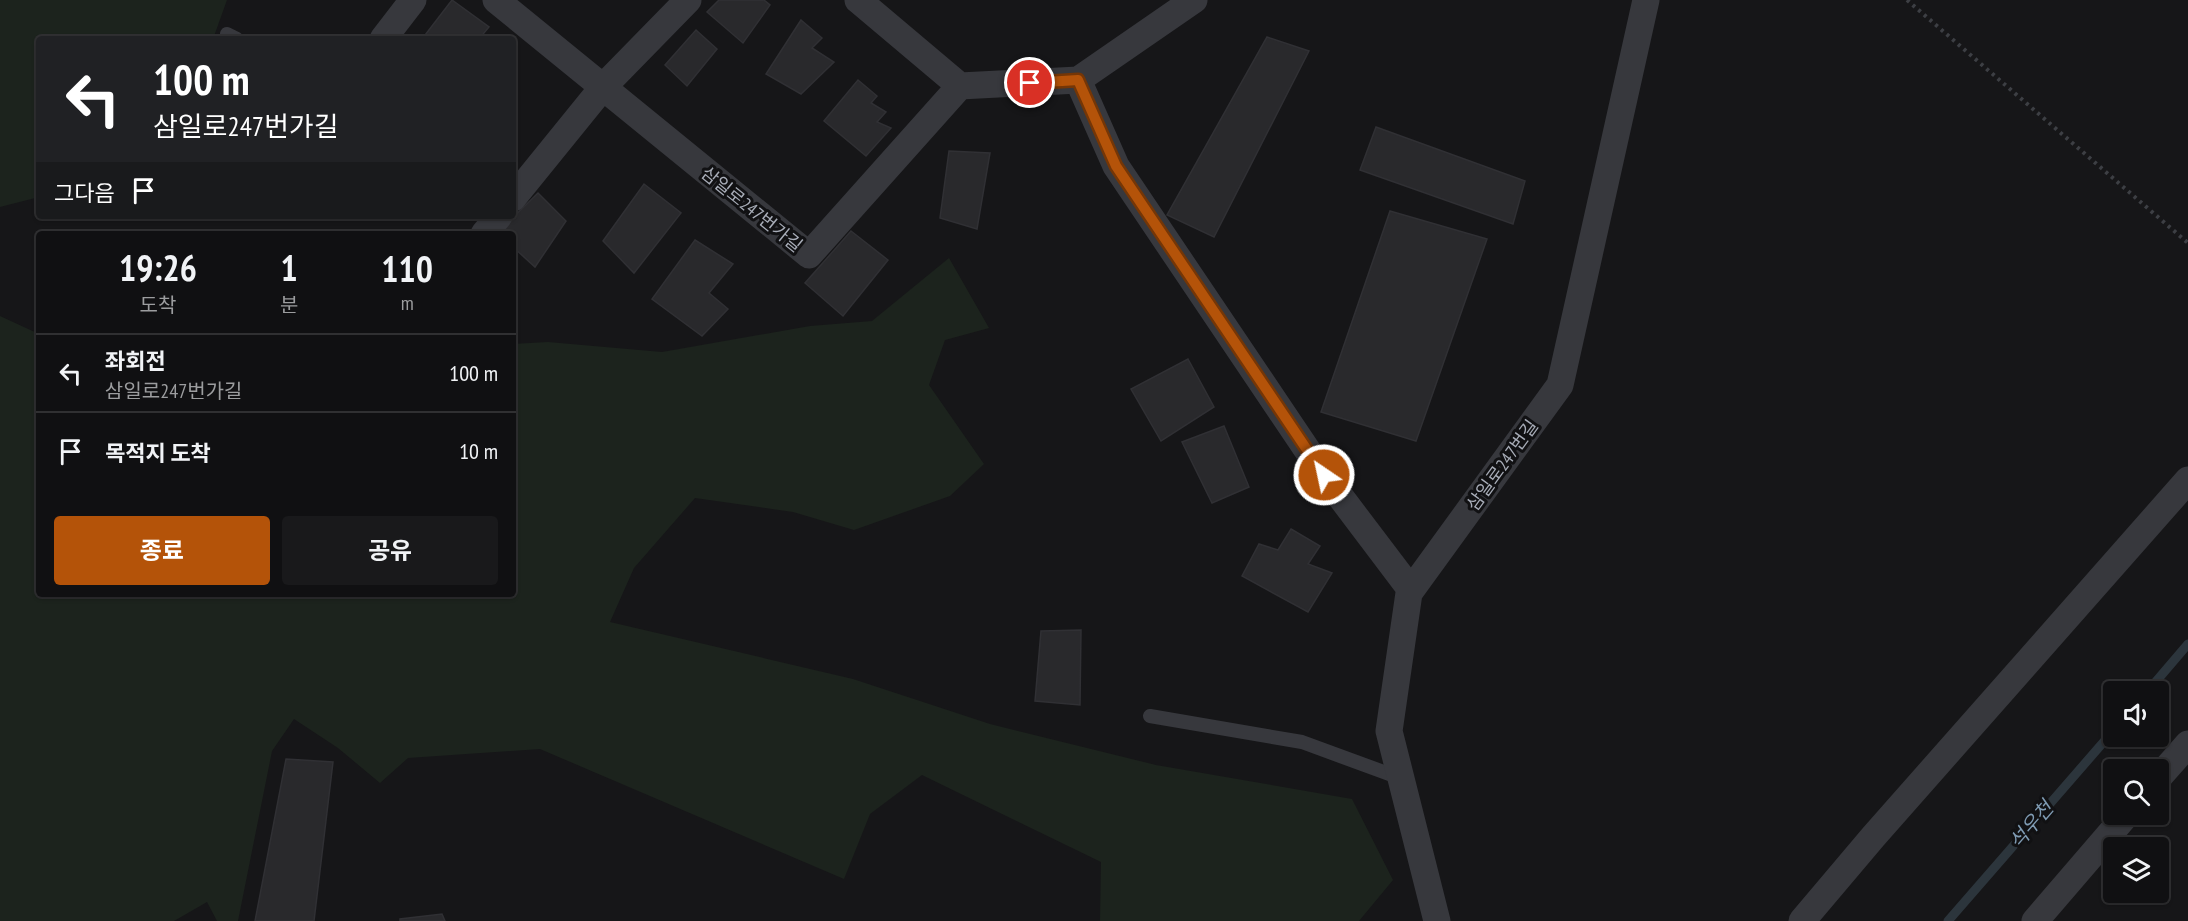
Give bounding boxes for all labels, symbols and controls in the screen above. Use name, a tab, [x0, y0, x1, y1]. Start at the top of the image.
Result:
text: 100 m	[153, 52, 250, 107]
pin	[1004, 57, 1055, 108]
icon: left	[54, 60, 132, 138]
icon: arrive	[1013, 66, 1046, 99]
text: 삼일로247번가길	[153, 109, 339, 143]
street label: 삼일로247번가길	[697, 161, 807, 257]
icon: arrive	[127, 174, 160, 207]
text: 그다음	[54, 179, 115, 207]
text: 19:26	[119, 244, 197, 291]
text: 1	[281, 244, 298, 291]
text: 110	[381, 245, 433, 292]
text: m	[401, 290, 414, 316]
text: 도착	[140, 292, 176, 318]
text: 분	[280, 292, 298, 318]
text: 좌회전	[105, 347, 166, 375]
icon: left	[54, 357, 87, 390]
text: 100 m	[449, 359, 498, 387]
text: 삼일로247번가길	[105, 378, 242, 404]
street label: 삼일로247번길	[1461, 415, 1543, 515]
icon: arrive	[54, 435, 87, 468]
text: 10 m	[459, 437, 498, 465]
text: 목적지 도착	[105, 439, 211, 467]
position arrow	[1292, 443, 1356, 507]
button: 종료	[54, 516, 270, 585]
button: 공유	[282, 516, 498, 585]
map controls	[2103, 681, 2169, 903]
button: sound	[2103, 681, 2169, 747]
button: search	[2103, 759, 2169, 825]
water label: 석우천	[2003, 794, 2061, 854]
button: layers	[2103, 837, 2169, 903]

